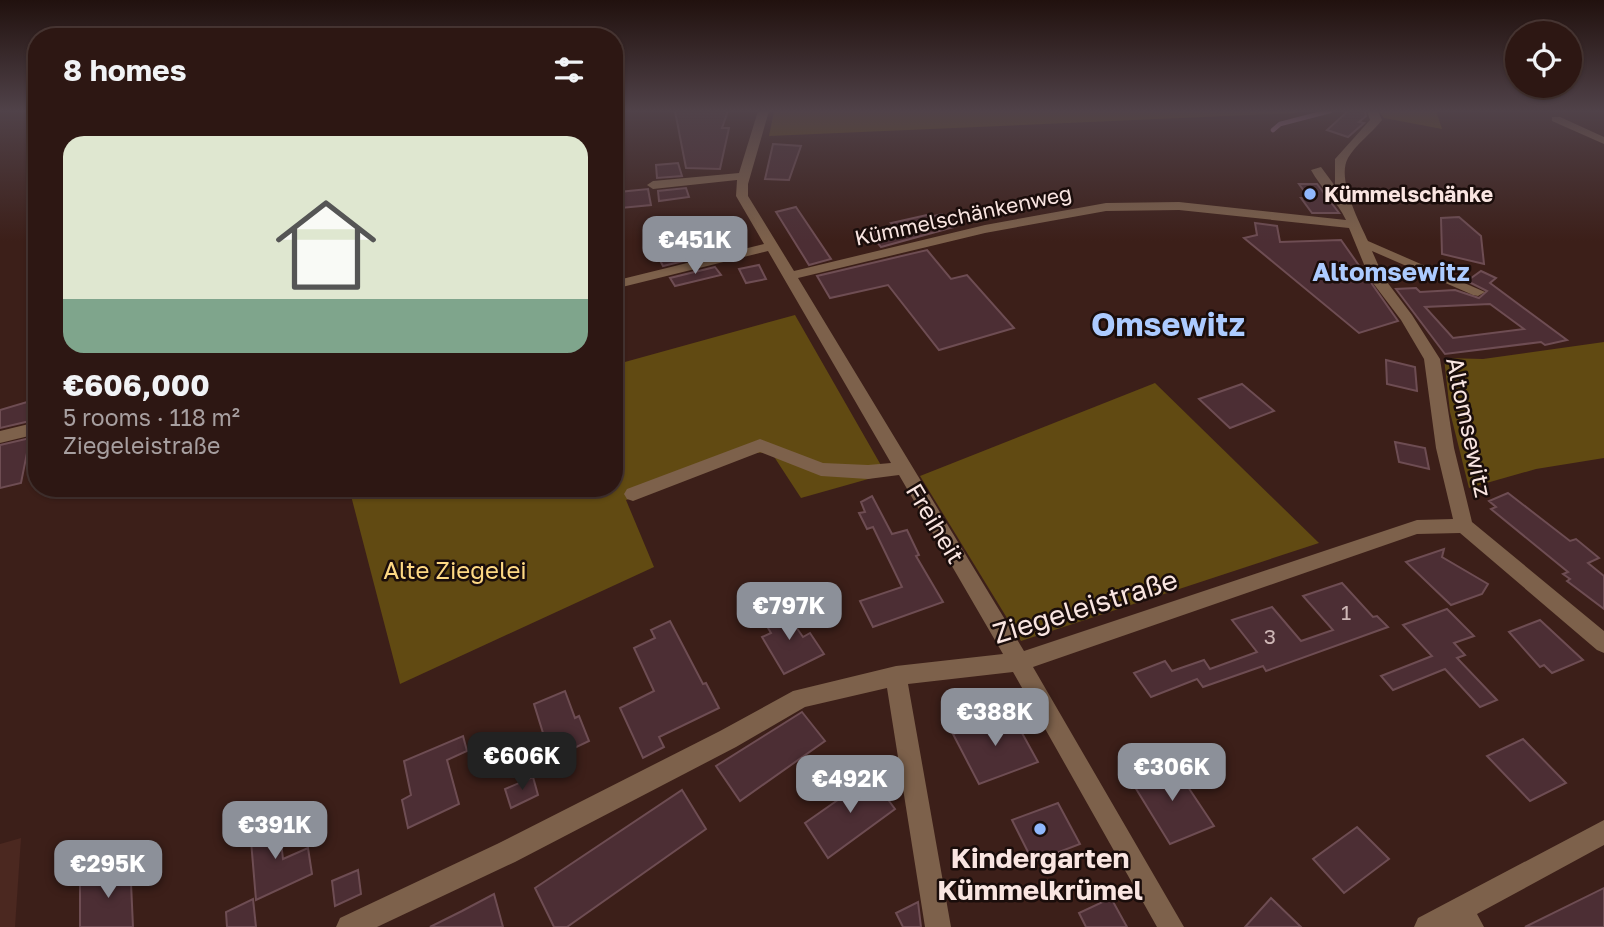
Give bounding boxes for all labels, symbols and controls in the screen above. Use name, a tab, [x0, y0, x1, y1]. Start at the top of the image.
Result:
map controls	[1505, 21, 1582, 98]
button: locate	[1505, 21, 1582, 98]
icon: filters	[550, 51, 588, 89]
text: 8 homes	[63, 52, 187, 88]
street label: Kümmelschänkenweg	[852, 179, 1074, 251]
place label: Kümmelschänke	[1324, 181, 1493, 207]
icon: home	[263, 182, 389, 308]
marker: Kümmelschänke	[1302, 186, 1318, 202]
pin: €451K	[646, 216, 744, 276]
text: €451K	[658, 225, 732, 253]
district label: Altomsewitz	[1312, 256, 1470, 287]
district label: Omsewitz	[1091, 305, 1245, 343]
street label: Altomsewitz	[1441, 354, 1499, 500]
text: €606,000	[63, 367, 210, 403]
text: 5 rooms · 118 m²	[63, 403, 240, 431]
text: Ziegeleistraße	[63, 431, 220, 459]
street label: Freiheit	[901, 478, 971, 568]
park label: Alte Ziegelei	[383, 555, 527, 584]
street label: Ziegeleistraße	[989, 562, 1181, 650]
pin: €797K	[740, 582, 838, 642]
text: €797K	[753, 591, 825, 619]
house number: 1	[1341, 599, 1351, 625]
house number: 3	[1264, 623, 1276, 649]
pin: €388K	[946, 688, 1044, 748]
text: €388K	[957, 697, 1033, 725]
pin: €606K	[473, 732, 571, 792]
text: €606K	[483, 741, 561, 769]
pin: €306K	[1123, 744, 1221, 803]
text: €306K	[1134, 752, 1210, 780]
pin: €492K	[801, 756, 899, 815]
text: €492K	[812, 764, 888, 792]
pin: €391K	[226, 802, 324, 861]
text: €391K	[238, 810, 312, 838]
marker: Kindergarten Kümmelkrümel	[1032, 821, 1048, 837]
pin: €295K	[59, 841, 157, 900]
place label: Kindergarten Kümmelkrümel	[937, 841, 1143, 906]
text: €295K	[70, 849, 146, 877]

